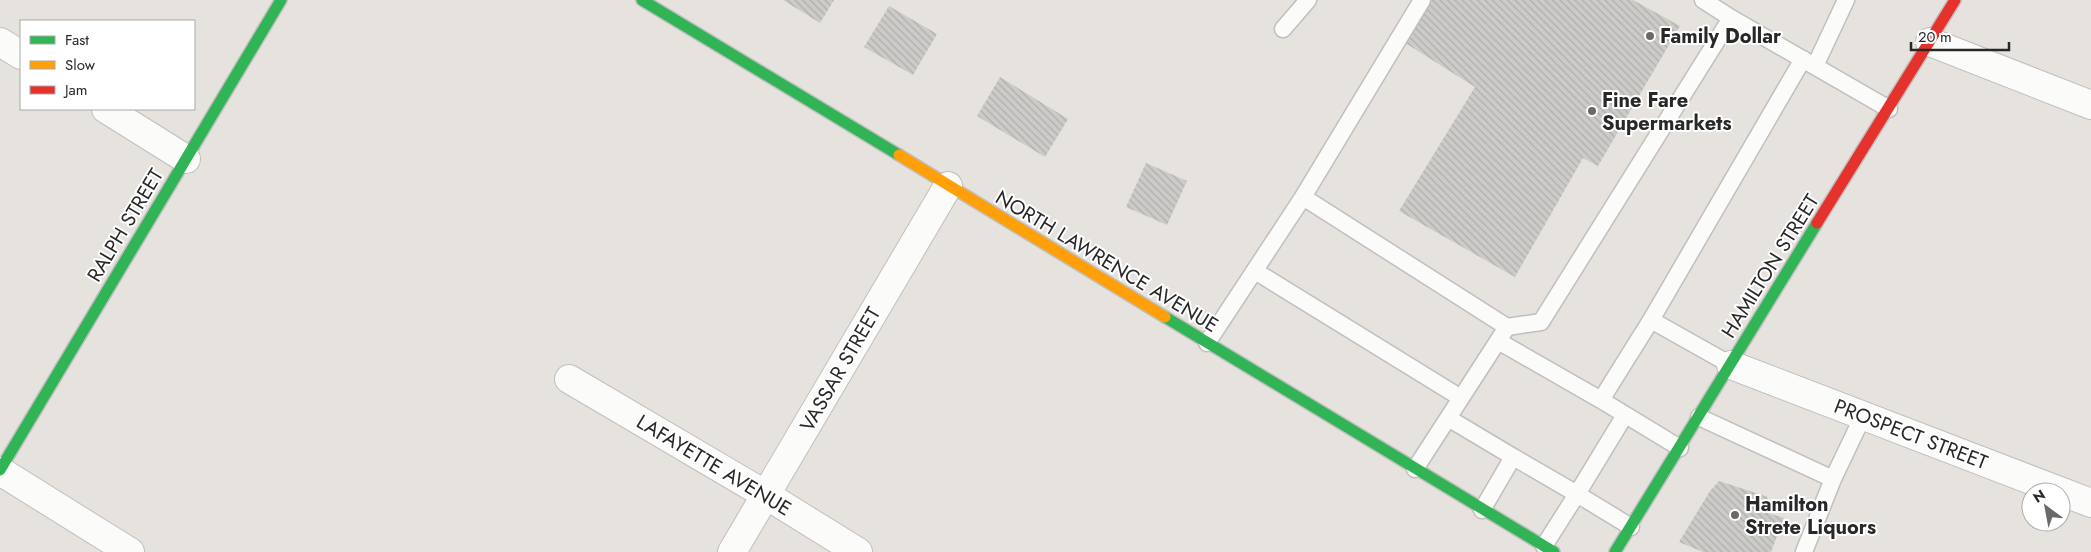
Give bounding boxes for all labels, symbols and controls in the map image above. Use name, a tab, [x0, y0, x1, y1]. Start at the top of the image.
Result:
legend	[20, 20, 195, 110]
scale bar	[1911, 20, 2008, 52]
place label: Family Dollar	[1660, 22, 1782, 51]
text: 20 m	[1918, 26, 1952, 48]
text: Fast	[65, 29, 89, 51]
marker: Family Dollar	[1644, 30, 1656, 42]
text: Slow	[65, 54, 96, 76]
text: Jam	[63, 79, 88, 101]
place label: Fine Fare Supermarkets	[1602, 86, 1732, 138]
marker: Fine Fare Supermarkets	[1586, 105, 1598, 117]
street label: RALPH STREET	[80, 163, 171, 287]
street label: NORTH LAWRENCE AVENUE	[990, 183, 1224, 340]
street label: HAMILTON STREET	[1715, 188, 1827, 344]
street label: VASSAR STREET	[793, 301, 888, 437]
street label: PROSPECT STREET	[1830, 392, 1992, 477]
street label: LAFAYETTE AVENUE	[631, 408, 797, 523]
north arrow	[2021, 482, 2071, 532]
text: N	[2029, 485, 2049, 507]
place label: Hamilton Strete Liquors	[1745, 490, 1876, 542]
marker: Hamilton Strete Liquors	[1729, 509, 1741, 521]

